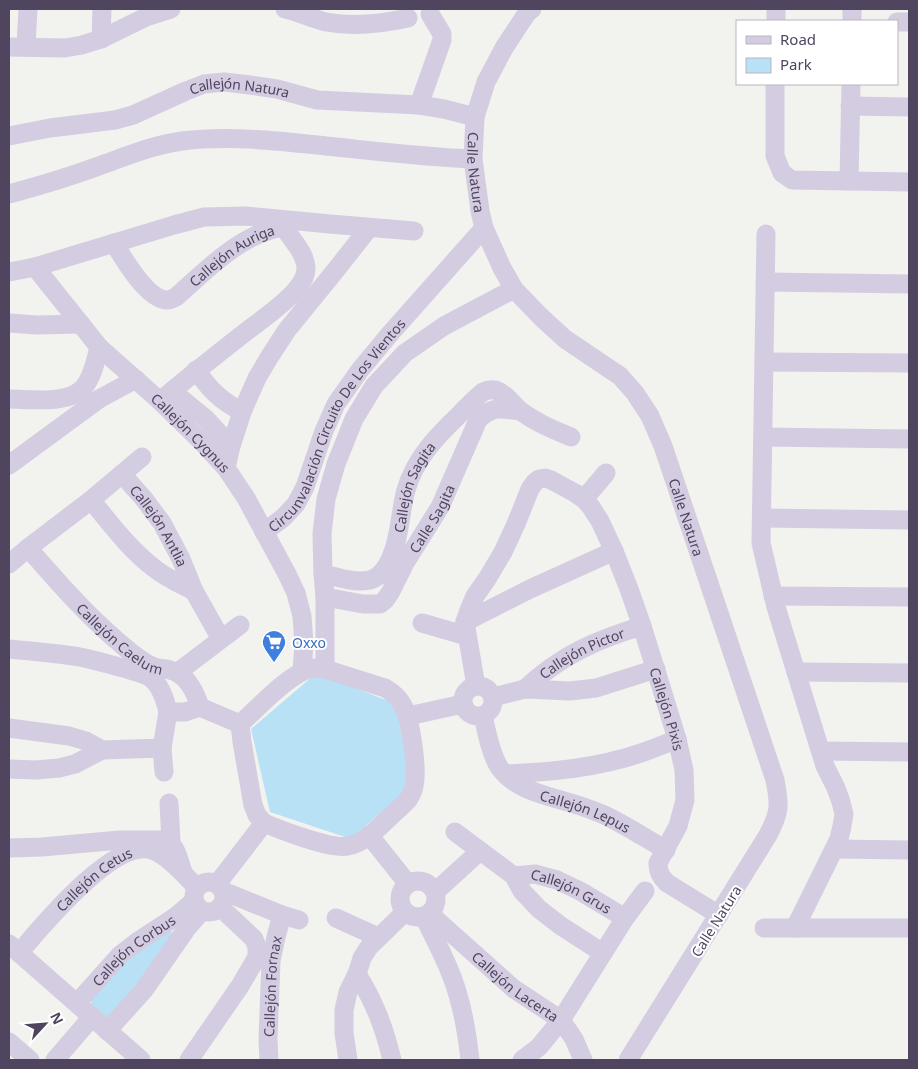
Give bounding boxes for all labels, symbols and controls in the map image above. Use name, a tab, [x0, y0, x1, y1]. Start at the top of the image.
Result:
legend	[736, 20, 898, 85]
text: Road	[780, 29, 816, 49]
text: Park	[780, 54, 812, 74]
street label: Callejón Natura	[186, 73, 292, 102]
street label: Calle Natura	[463, 132, 490, 214]
street label: Callejón Auriga	[185, 220, 277, 290]
street label: Circunvalación Circuito De Los Vientos	[264, 314, 409, 536]
street label: Callejón Cygnus	[147, 388, 235, 476]
street label: Callejón Sagita	[389, 437, 439, 534]
street label: Calle Natura	[665, 476, 709, 559]
street label: Callejón Antlia	[126, 480, 192, 569]
street label: Calle Sagita	[404, 481, 458, 556]
street label: Callejón Caelum	[73, 598, 165, 678]
street label: Callejón Pictor	[535, 623, 627, 683]
supermarket icon: Oxxo	[261, 629, 287, 663]
place label: Oxxo	[292, 633, 326, 652]
street label: Callejón Pixis	[646, 665, 689, 753]
street label: Callejón Lepus	[538, 785, 634, 837]
street label: Callejón Cetus	[51, 842, 135, 915]
street label: Callejón Grus	[529, 864, 616, 918]
street label: Calle Natura	[686, 882, 746, 960]
street label: Callejón Corbus	[87, 910, 179, 990]
street label: Callejón Fornax	[259, 933, 286, 1037]
street label: Callejón Lacerta	[468, 947, 562, 1025]
north arrow	[20, 999, 70, 1049]
text: N	[46, 1009, 68, 1027]

